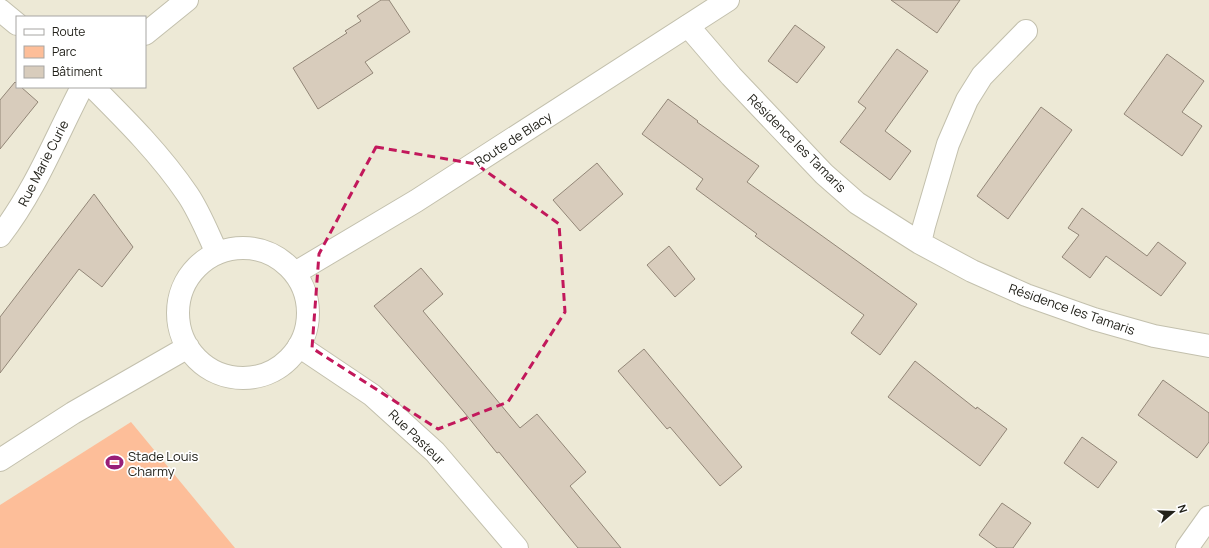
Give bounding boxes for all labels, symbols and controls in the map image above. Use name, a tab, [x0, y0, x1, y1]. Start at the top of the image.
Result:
legend	[16, 16, 146, 88]
text: Route	[52, 23, 85, 40]
text: Parc	[52, 43, 77, 60]
text: Bâtiment	[52, 63, 103, 80]
street label: Résidence les Tamaris	[744, 90, 850, 196]
street label: Route de Blacy	[471, 107, 555, 171]
street label: Rue Marie Curie	[14, 116, 73, 209]
street label: Résidence les Tamaris	[1006, 279, 1138, 339]
street label: Rue Pasteur	[385, 405, 450, 469]
place label: Stade Louis Charmy	[128, 447, 198, 480]
sports icon: Stade Louis Charmy	[105, 453, 125, 473]
north arrow	[1153, 492, 1193, 532]
text: N	[1175, 502, 1191, 515]

